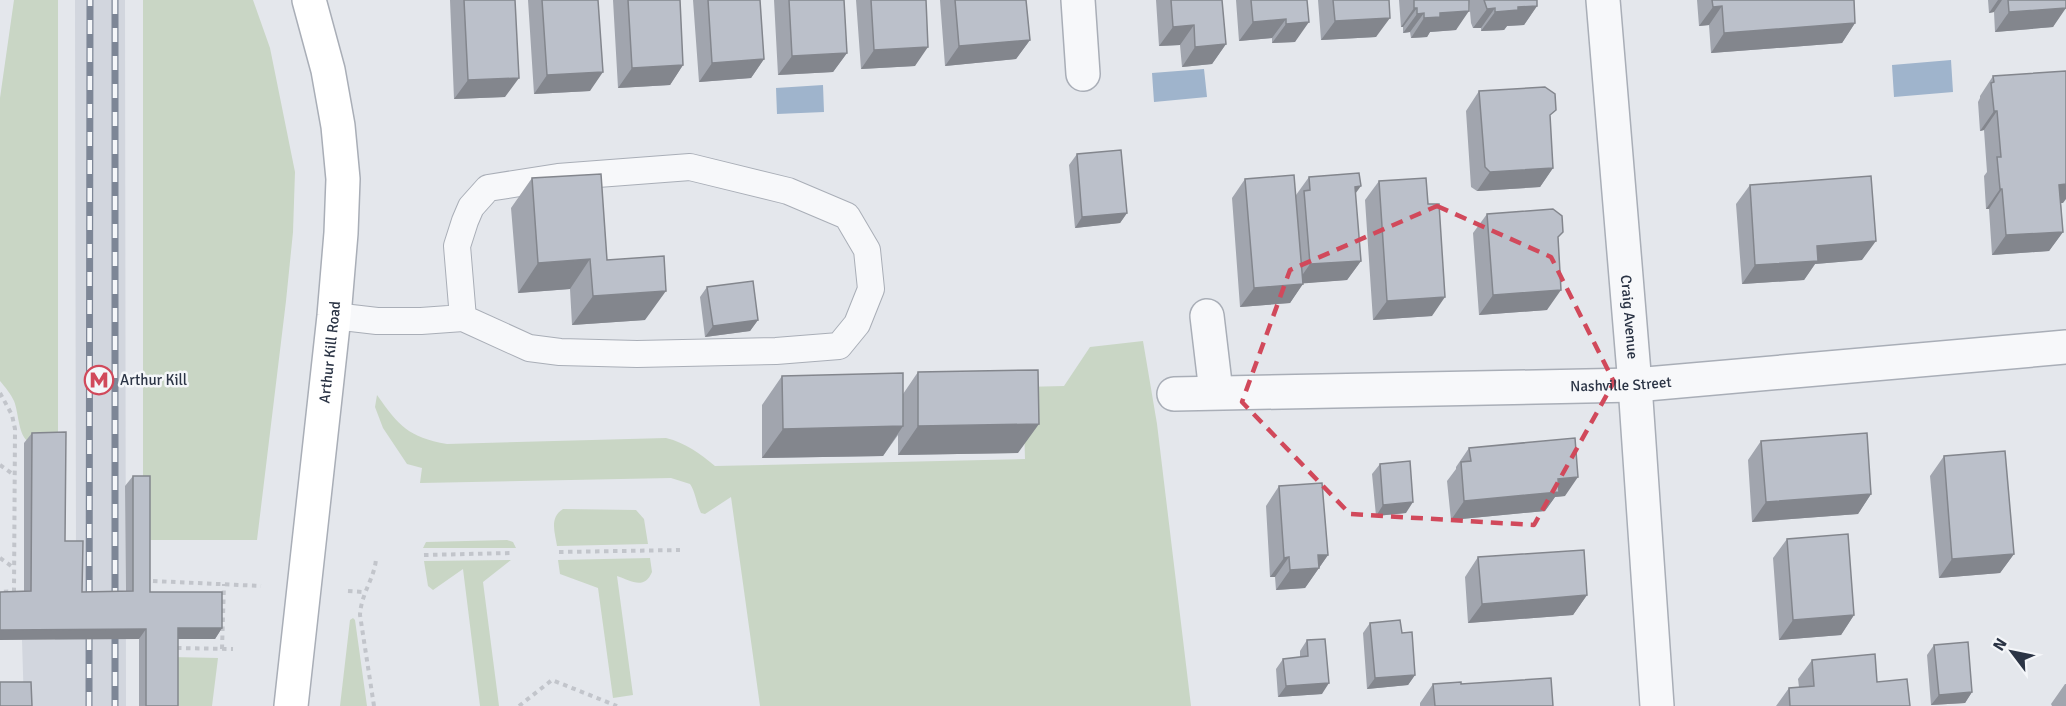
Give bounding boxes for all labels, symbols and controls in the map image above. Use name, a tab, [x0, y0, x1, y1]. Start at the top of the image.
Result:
street label: Craig Avenue	[1617, 274, 1642, 360]
street label: Arthur Kill Road	[315, 300, 344, 404]
metro station icon: Arthur Kill	[83, 364, 115, 396]
place label: Arthur Kill	[120, 371, 187, 389]
street label: Nashville Street	[1570, 373, 1672, 395]
north arrow	[1982, 622, 2042, 682]
text: N	[1989, 635, 2012, 655]

